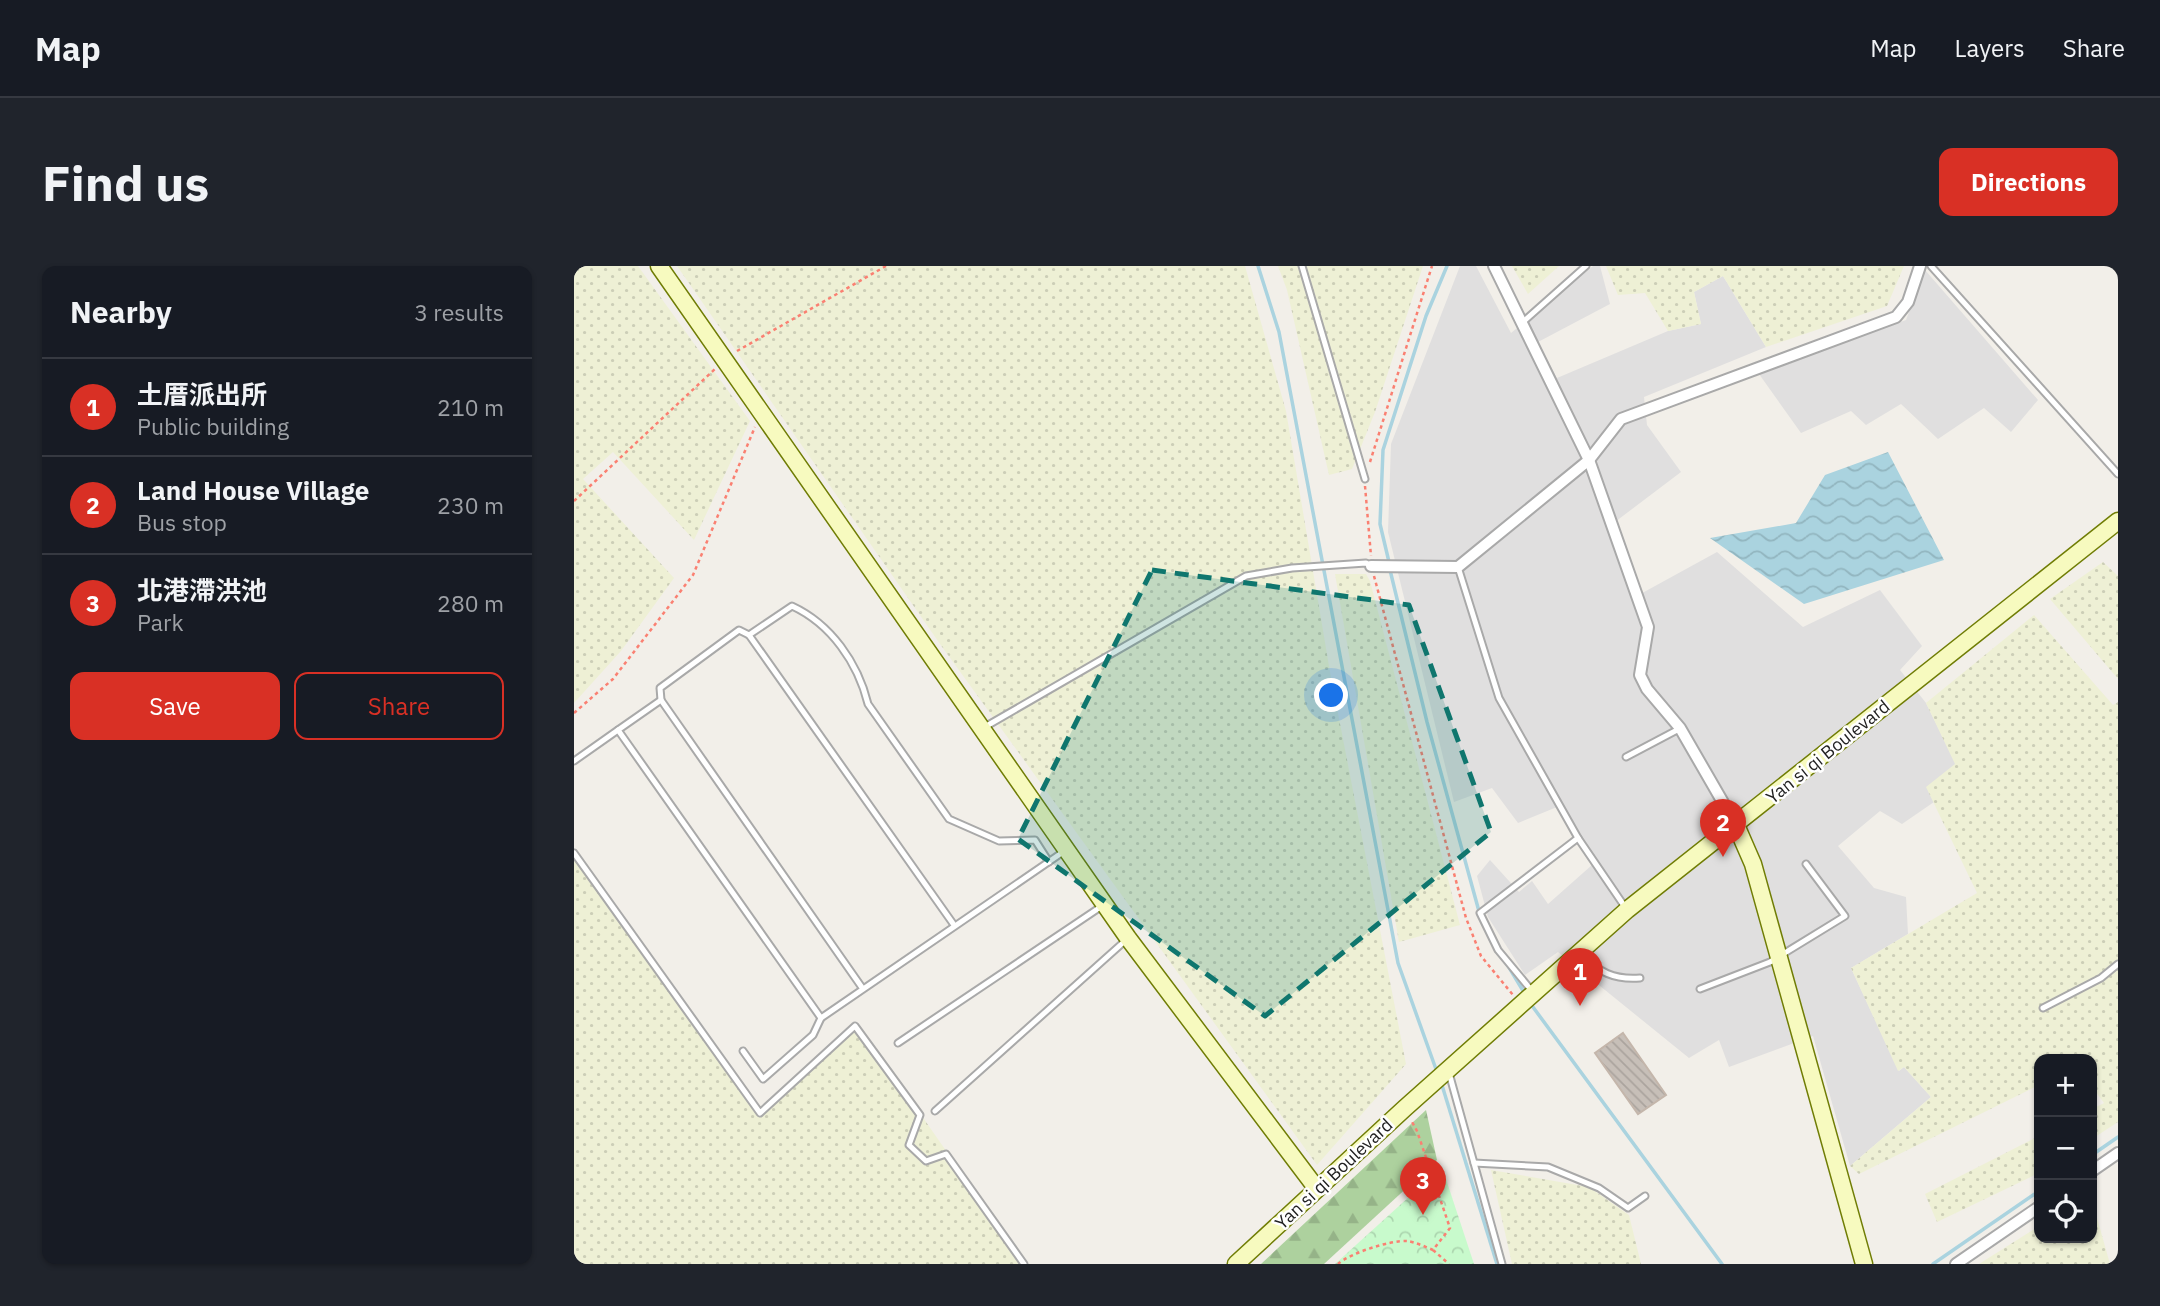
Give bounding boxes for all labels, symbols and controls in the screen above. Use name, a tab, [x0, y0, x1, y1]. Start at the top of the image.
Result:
text: Map	[35, 27, 101, 70]
text: Map	[1870, 32, 1917, 64]
text: Layers	[1955, 32, 2025, 64]
text: Share	[2063, 32, 2125, 64]
button: Directions	[1939, 148, 2118, 216]
text: Find us	[42, 151, 209, 214]
text: Nearby	[70, 292, 172, 331]
text: 3 results	[414, 297, 504, 327]
text: 土厝派出所	[137, 377, 267, 411]
text: 1	[86, 392, 100, 422]
text: 210 m	[437, 392, 504, 422]
text: Public building	[137, 411, 289, 441]
text: Land House Village	[137, 473, 369, 507]
text: 2	[86, 490, 100, 520]
text: 230 m	[437, 490, 504, 520]
text: Bus stop	[137, 507, 227, 537]
text: 北港滯洪池	[137, 573, 267, 607]
text: 3	[86, 588, 100, 618]
text: 280 m	[437, 588, 504, 618]
text: Park	[137, 607, 184, 637]
button: Save	[70, 672, 280, 740]
button: Share	[294, 672, 504, 740]
your location	[1314, 678, 1348, 712]
street label: Yan si qi Boulevard	[1761, 695, 1894, 809]
pin: 2	[1700, 799, 1746, 857]
pin: 1	[1557, 948, 1603, 1006]
map controls	[2034, 1054, 2097, 1243]
button: +	[2034, 1054, 2097, 1117]
street label: Yan si qi Boulevard	[1270, 1113, 1397, 1234]
button: −	[2034, 1117, 2097, 1180]
pin: 3	[1400, 1157, 1446, 1215]
button: locate	[2034, 1180, 2097, 1243]

